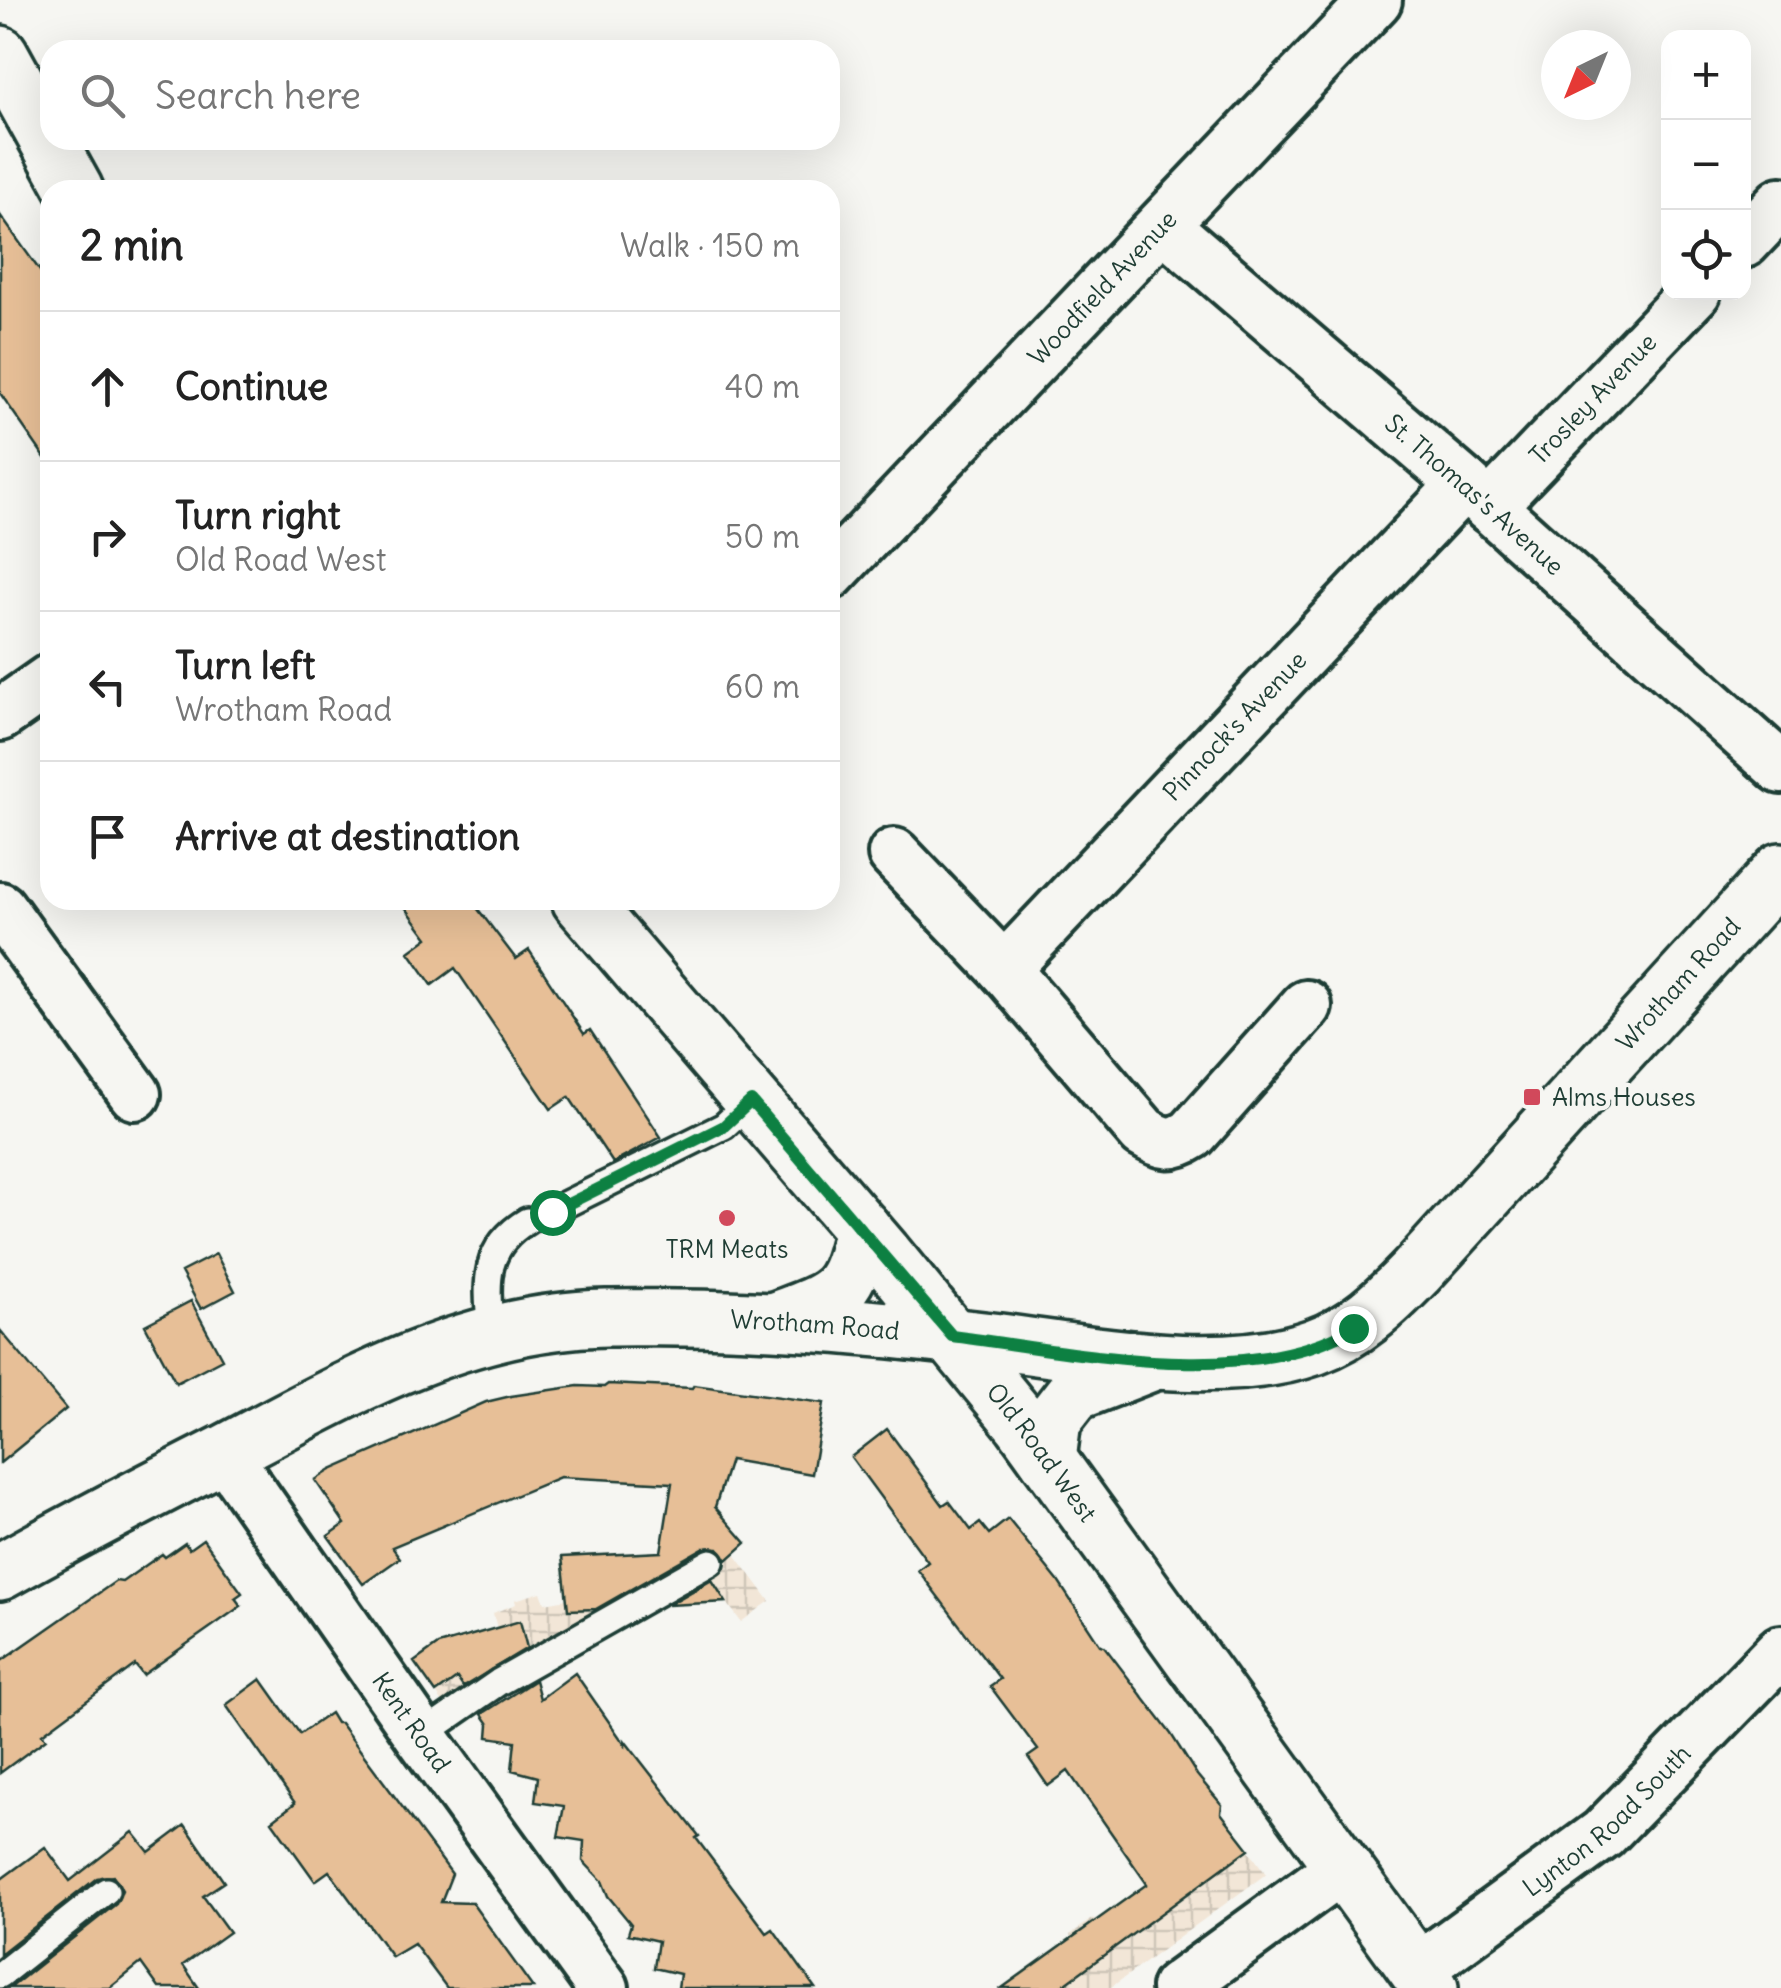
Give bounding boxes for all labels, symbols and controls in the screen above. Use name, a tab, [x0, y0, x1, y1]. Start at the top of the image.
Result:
north arrow	[1541, 30, 1631, 120]
map controls	[1661, 30, 1751, 300]
button: +	[1661, 30, 1751, 120]
search box	[40, 40, 840, 150]
icon: search	[75, 68, 130, 123]
text: Search here	[155, 72, 361, 119]
button: −	[1661, 120, 1751, 210]
street label: Woodfield Avenue	[1021, 204, 1183, 372]
button: locate	[1661, 210, 1751, 300]
text: 2 min	[80, 219, 184, 271]
text: Walk · 150 m	[620, 225, 800, 266]
street label: Trosley Avenue	[1522, 326, 1663, 471]
icon: ahead	[80, 359, 135, 414]
text: Continue	[175, 363, 328, 410]
text: 40 m	[725, 366, 800, 407]
street label: St. Thomas's Avenue	[1378, 407, 1571, 582]
text: Turn right	[175, 492, 341, 539]
icon: right	[80, 509, 135, 564]
text: 50 m	[725, 516, 800, 557]
text: Old Road West	[175, 539, 387, 580]
text: Turn left	[175, 642, 315, 689]
street label: Pinnock's Avenue	[1156, 644, 1313, 808]
icon: left	[80, 659, 135, 714]
text: 60 m	[725, 666, 800, 707]
text: Wrotham Road	[175, 689, 392, 730]
icon: arrive	[80, 809, 135, 864]
text: Arrive at destination	[175, 813, 520, 860]
street label: Wrotham Road	[1609, 911, 1747, 1058]
place label: Alms Houses	[1552, 1081, 1696, 1113]
marker: Alms Houses	[1521, 1086, 1543, 1108]
route start	[530, 1190, 576, 1236]
marker: TRM Meats	[716, 1207, 738, 1229]
place label: TRM Meats	[666, 1233, 788, 1265]
street label: Wrotham Road	[730, 1303, 901, 1347]
route end	[1331, 1306, 1377, 1352]
street label: Old Road West	[980, 1376, 1104, 1528]
street label: Kent Road	[365, 1666, 458, 1779]
street label: Lynton Road South	[1516, 1738, 1697, 1903]

